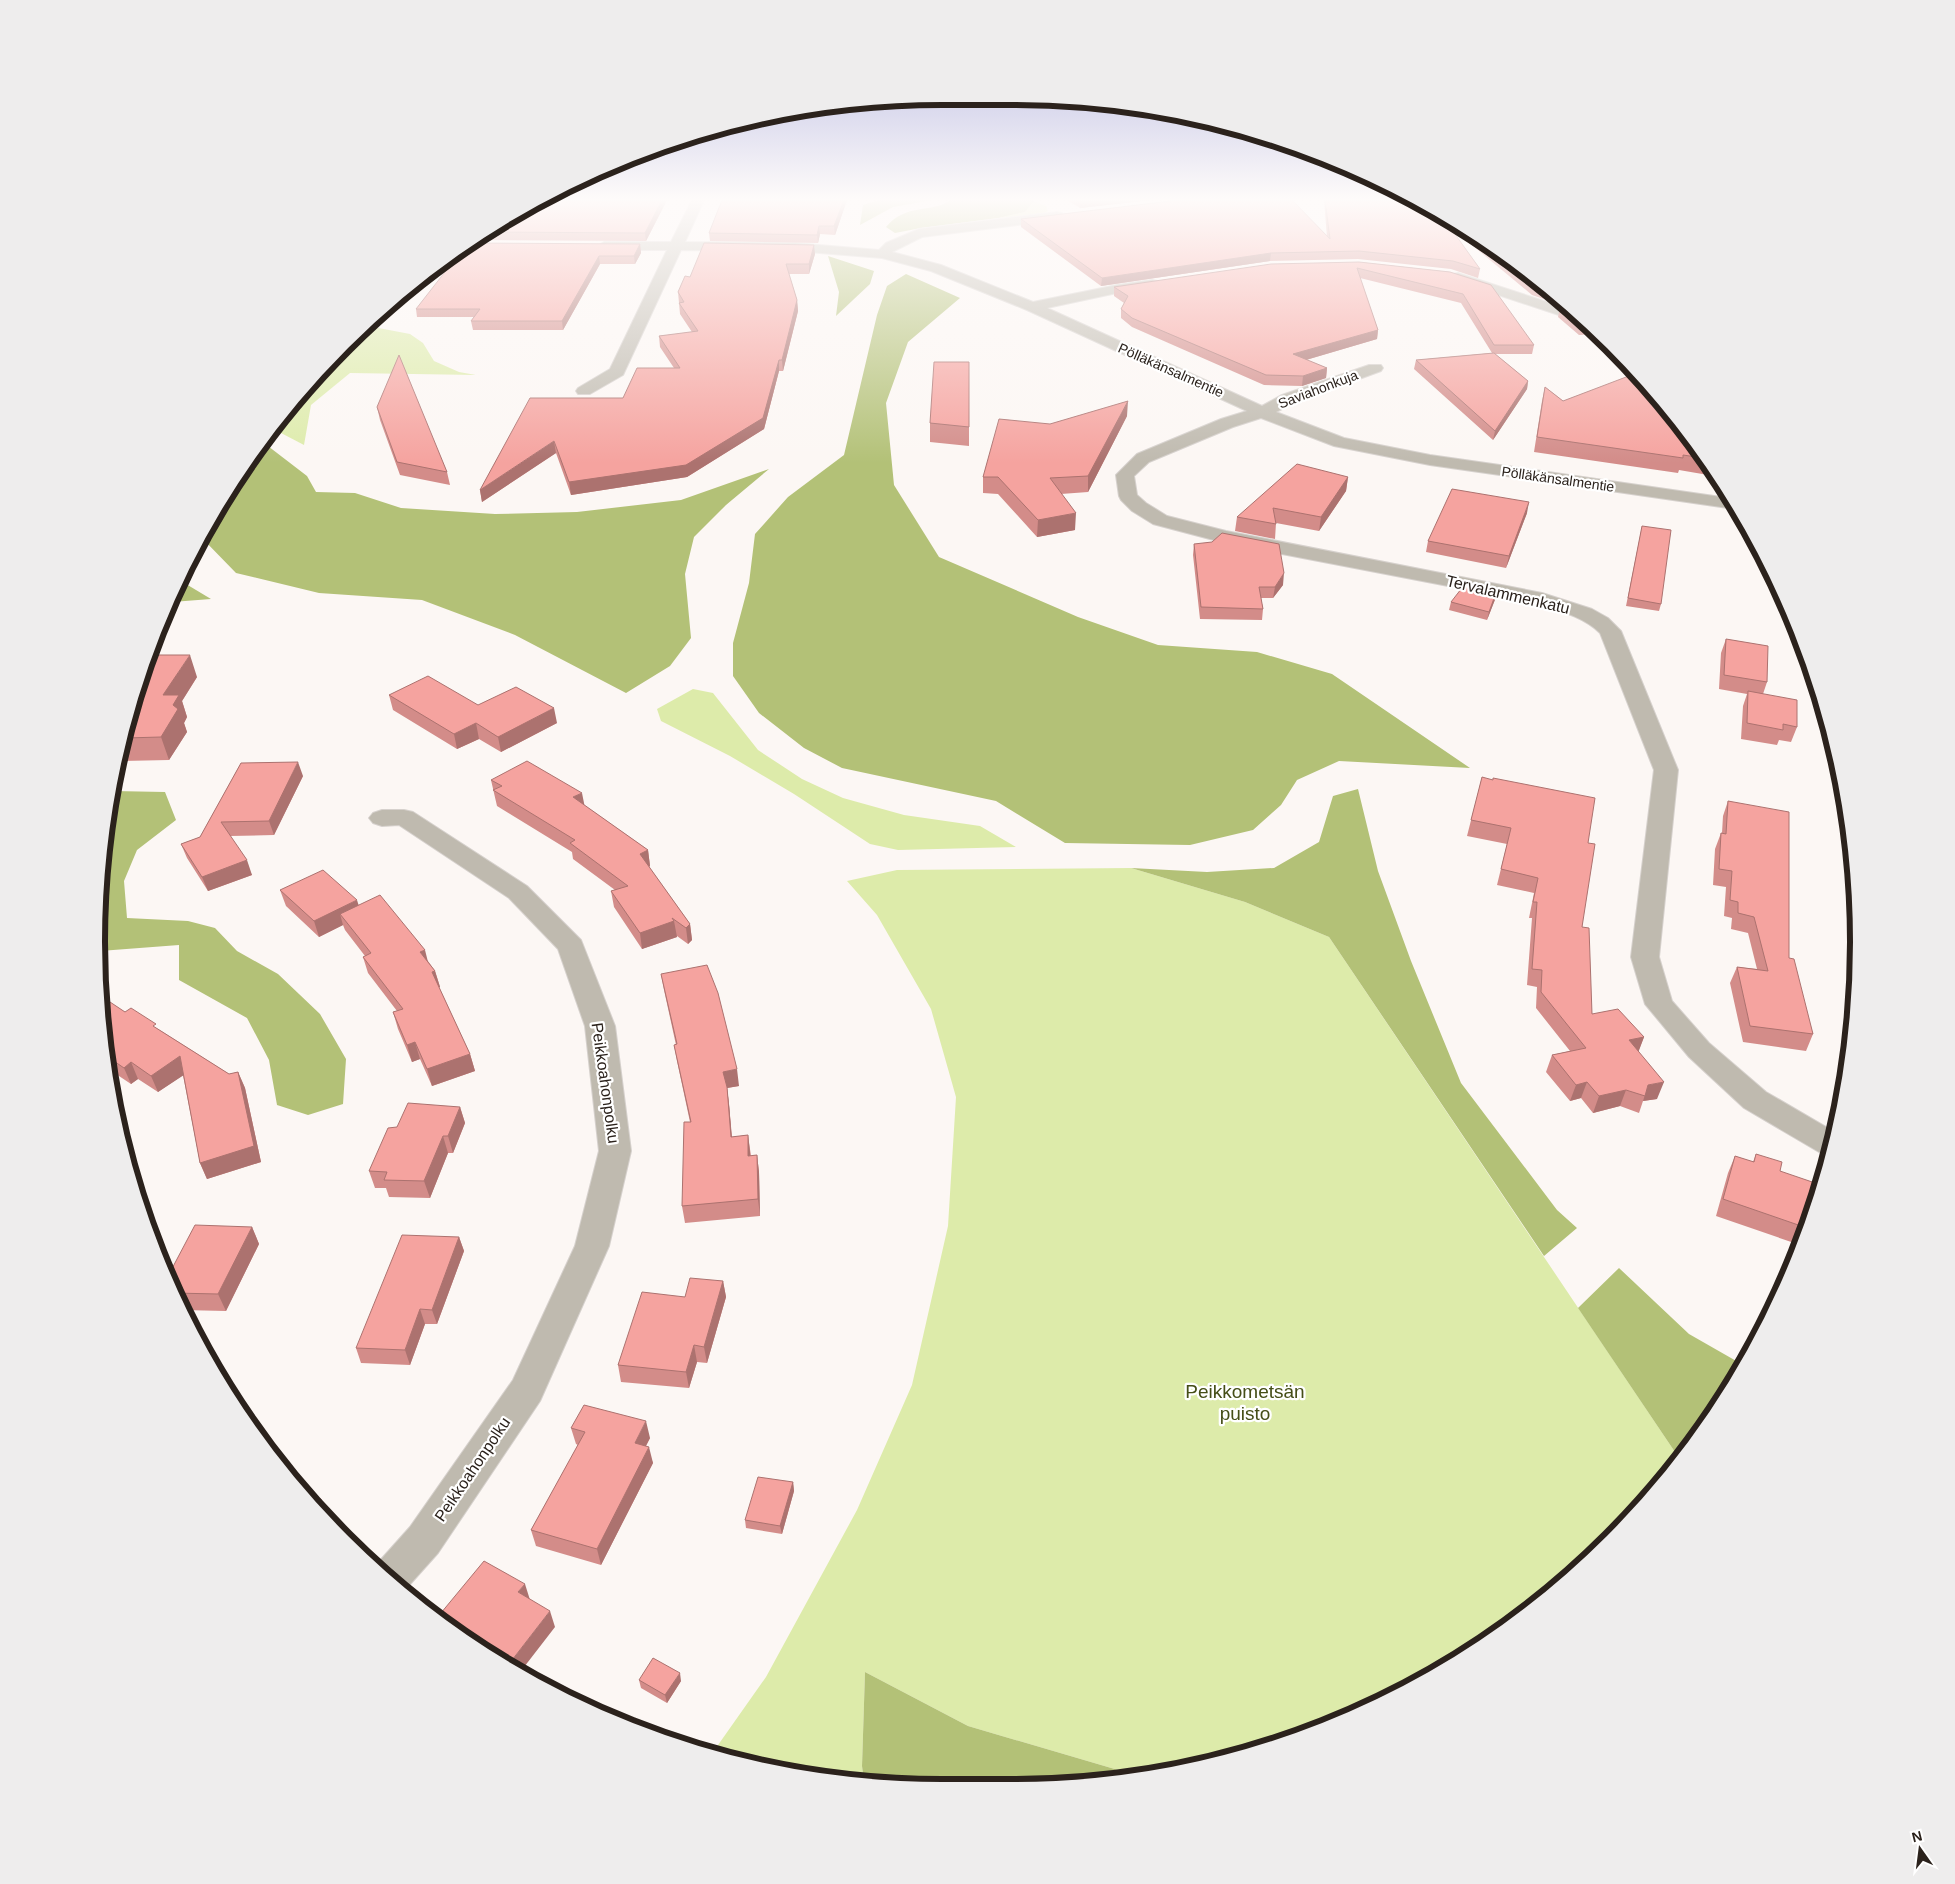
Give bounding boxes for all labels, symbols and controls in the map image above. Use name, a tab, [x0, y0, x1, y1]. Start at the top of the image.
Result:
street label: Pölläkänsalmentie	[1116, 340, 1226, 401]
street label: Saviahonkuja	[1276, 366, 1360, 412]
street label: Pölläkänsalmentie	[1501, 463, 1616, 495]
street label: Tervalammenkatu	[1444, 572, 1571, 617]
street label: Peikkoahonpolku	[589, 1022, 622, 1145]
park label: Peikkometsän puisto	[1185, 1381, 1305, 1424]
street label: Peikkoahonpolku	[431, 1414, 514, 1525]
north arrow	[1895, 1824, 1945, 1874]
text: N	[1910, 1827, 1924, 1845]

